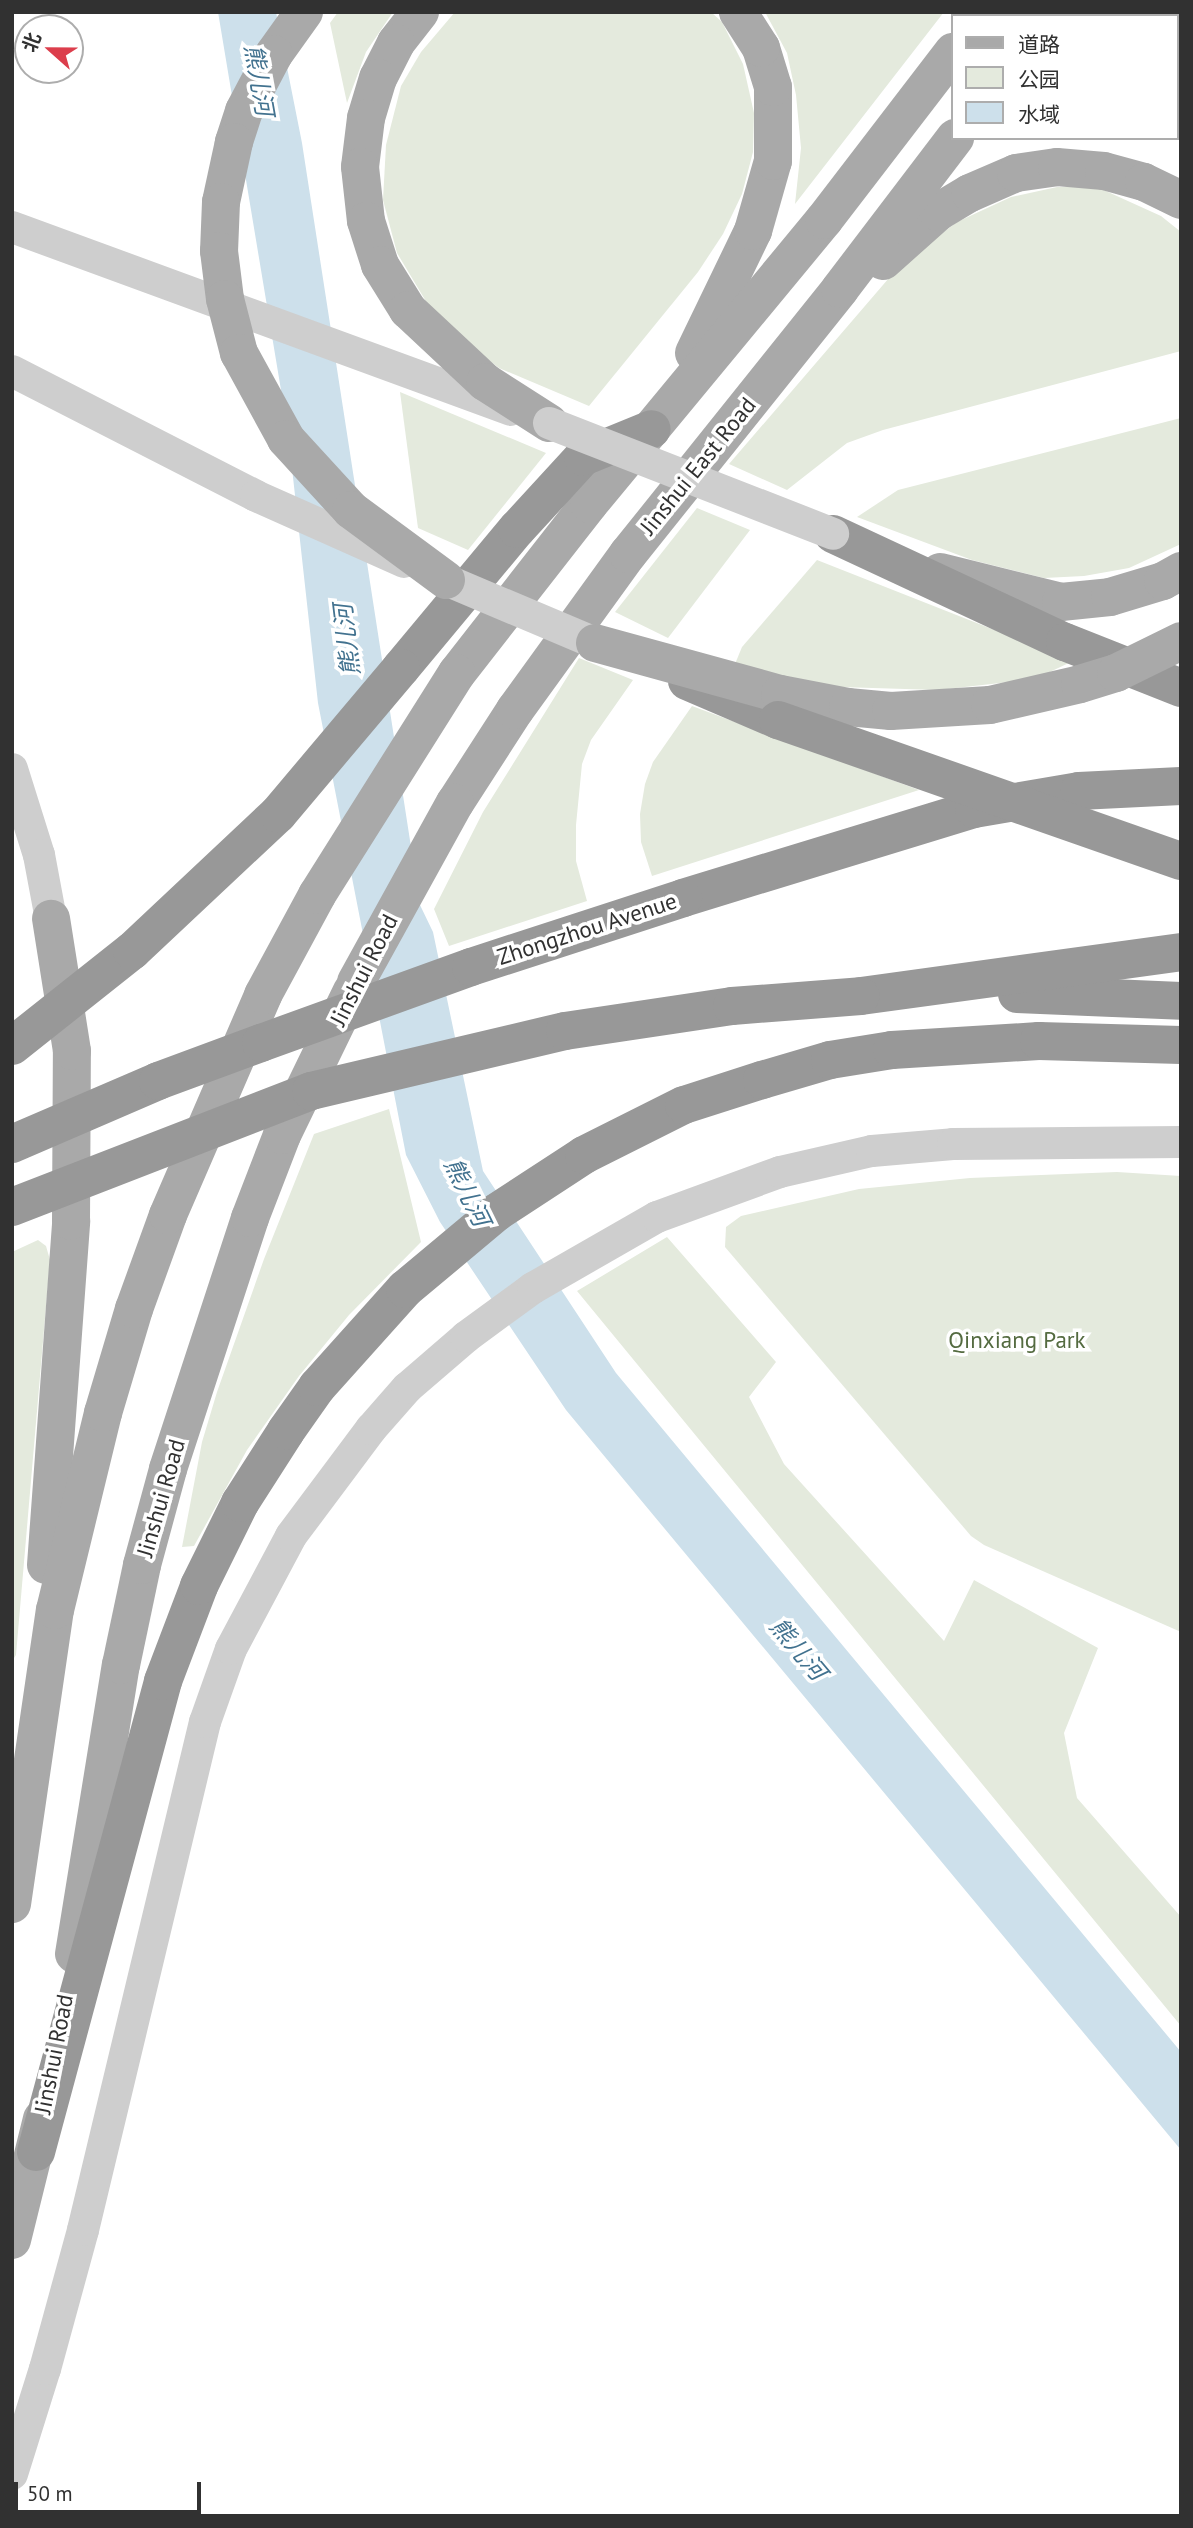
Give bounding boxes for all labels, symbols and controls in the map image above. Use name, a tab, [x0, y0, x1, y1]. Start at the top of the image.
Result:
north arrow	[14, 14, 84, 84]
legend	[951, 14, 1179, 140]
text: 北	[17, 29, 46, 55]
text: 道路	[1018, 31, 1060, 58]
water label: 熊儿河	[239, 42, 279, 118]
text: 公园	[1018, 66, 1060, 93]
text: 水域	[1018, 101, 1060, 128]
street label: Jinshui East Road	[634, 392, 762, 540]
water label: 熊儿河	[328, 603, 366, 677]
street label: Zhongzhou Avenue	[493, 887, 681, 971]
street label: Jinshui Road	[324, 910, 404, 1030]
water label: 熊儿河	[438, 1153, 496, 1231]
park label: Qinxiang Park	[948, 1326, 1086, 1354]
street label: Jinshui Road	[131, 1436, 191, 1560]
water label: 熊儿河	[764, 1612, 832, 1686]
street label: Jinshui Road	[29, 1992, 79, 2116]
scale bar	[18, 2468, 205, 2512]
text: 50 m	[27, 2480, 73, 2507]

